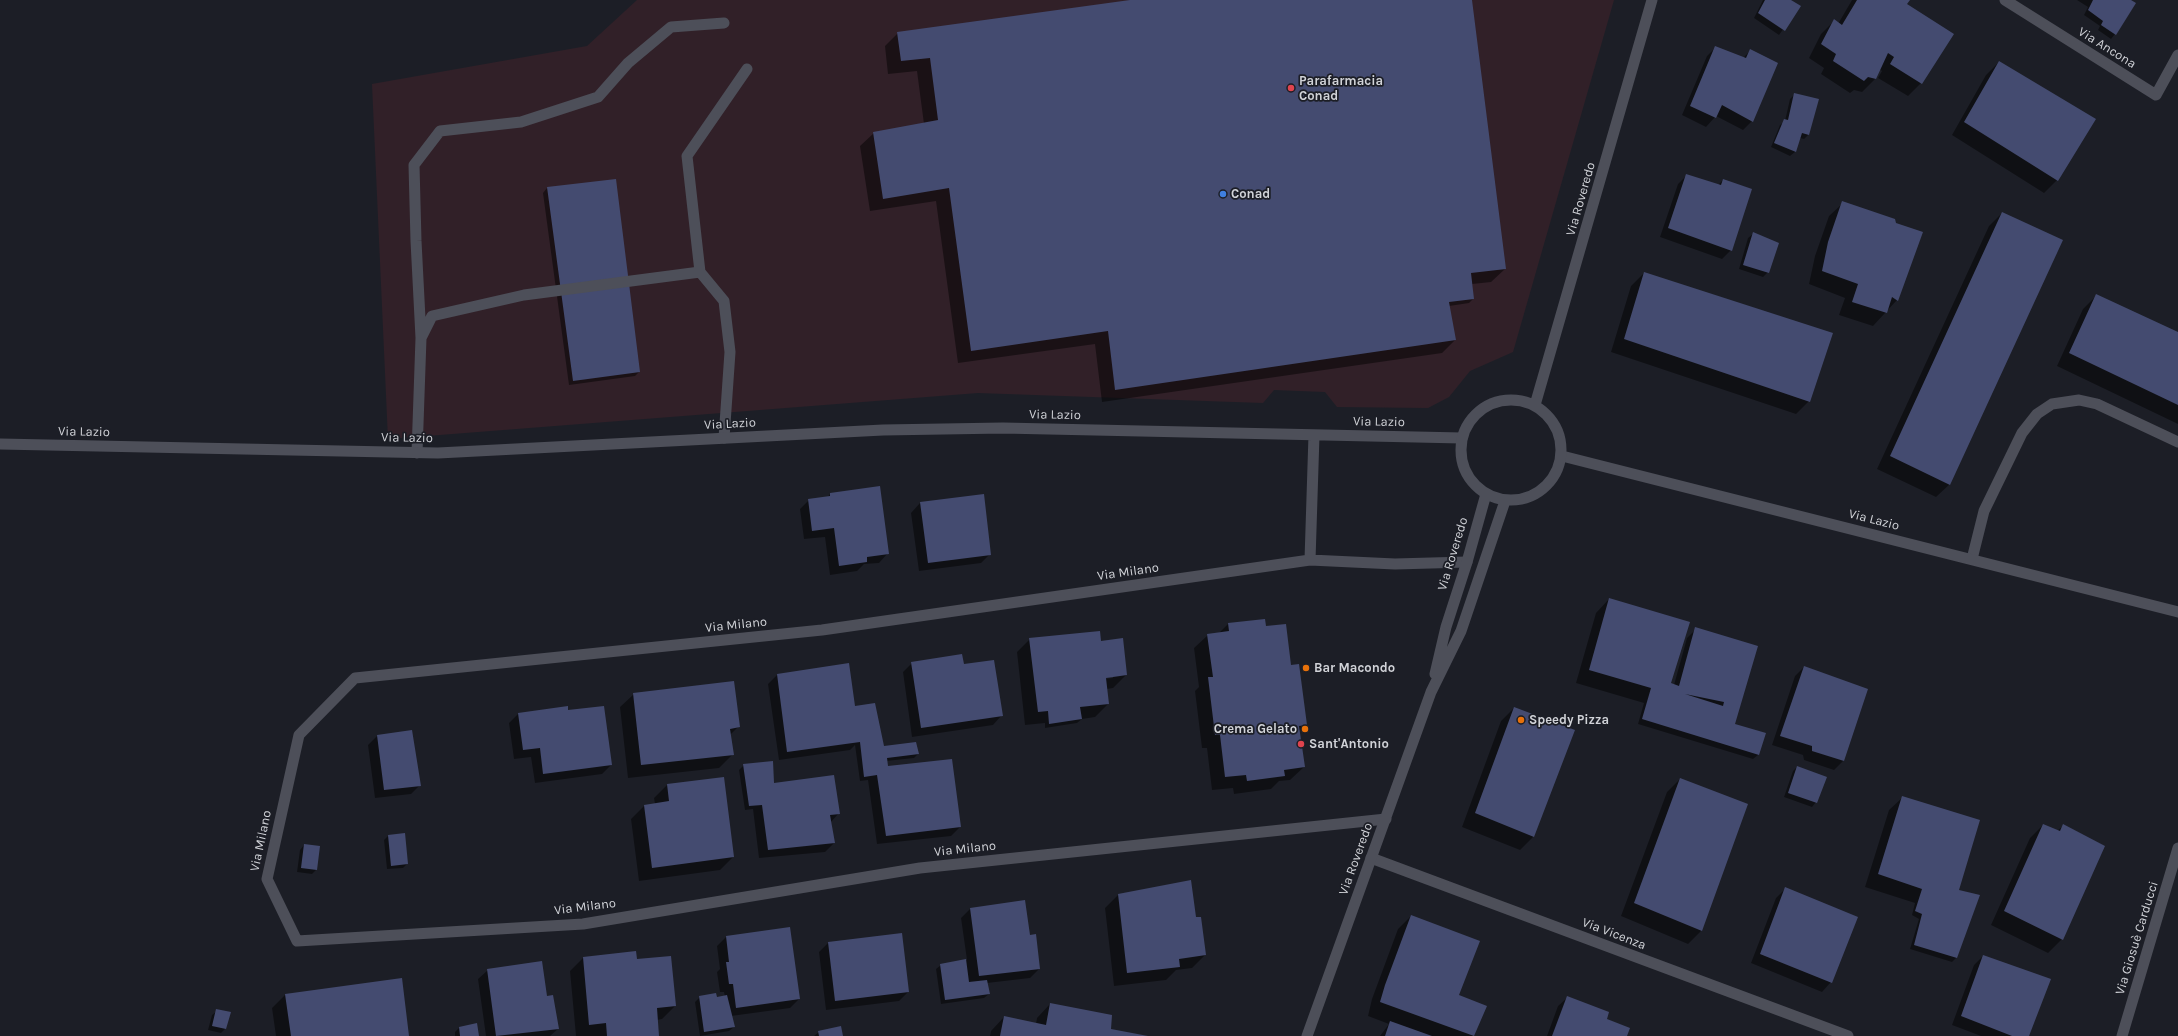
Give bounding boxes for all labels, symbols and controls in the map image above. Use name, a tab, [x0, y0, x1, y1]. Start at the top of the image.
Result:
street label: Via Ancona	[2075, 24, 2139, 72]
place label: Parafarmacia Conad	[1299, 73, 1383, 104]
marker: Parafarmacia Conad	[1286, 83, 1296, 93]
street label: Via Roveredo	[1563, 160, 1599, 238]
place label: Conad	[1231, 186, 1270, 202]
marker: Conad	[1218, 189, 1228, 199]
street label: Via Lazio	[1029, 407, 1081, 423]
street label: Via Lazio	[1353, 414, 1405, 430]
street label: Via Lazio	[704, 415, 756, 433]
street label: Via Lazio	[58, 424, 110, 440]
street label: Via Lazio	[381, 430, 433, 446]
street label: Via Lazio	[1847, 506, 1901, 534]
street label: Via Roveredo	[1434, 515, 1472, 593]
street label: Via Milano	[1096, 560, 1160, 584]
street label: Via Milano	[704, 614, 768, 636]
place label: Bar Macondo	[1314, 660, 1395, 676]
marker: Bar Macondo	[1301, 663, 1311, 673]
place label: Speedy Pizza	[1529, 712, 1609, 728]
marker: Speedy Pizza	[1516, 715, 1526, 725]
place label: Crema Gelato	[1214, 721, 1297, 737]
marker: Crema Gelato	[1300, 724, 1310, 734]
place label: Sant'Antonio	[1309, 736, 1389, 752]
marker: Sant'Antonio	[1296, 739, 1306, 749]
street label: Via Milano	[247, 809, 275, 873]
street label: Via Roveredo	[1336, 821, 1376, 897]
street label: Via Milano	[933, 838, 997, 860]
street label: Via Giosuè Carducci	[2112, 879, 2162, 997]
street label: Via Milano	[553, 895, 617, 919]
street label: Via Vicenza	[1580, 915, 1648, 953]

